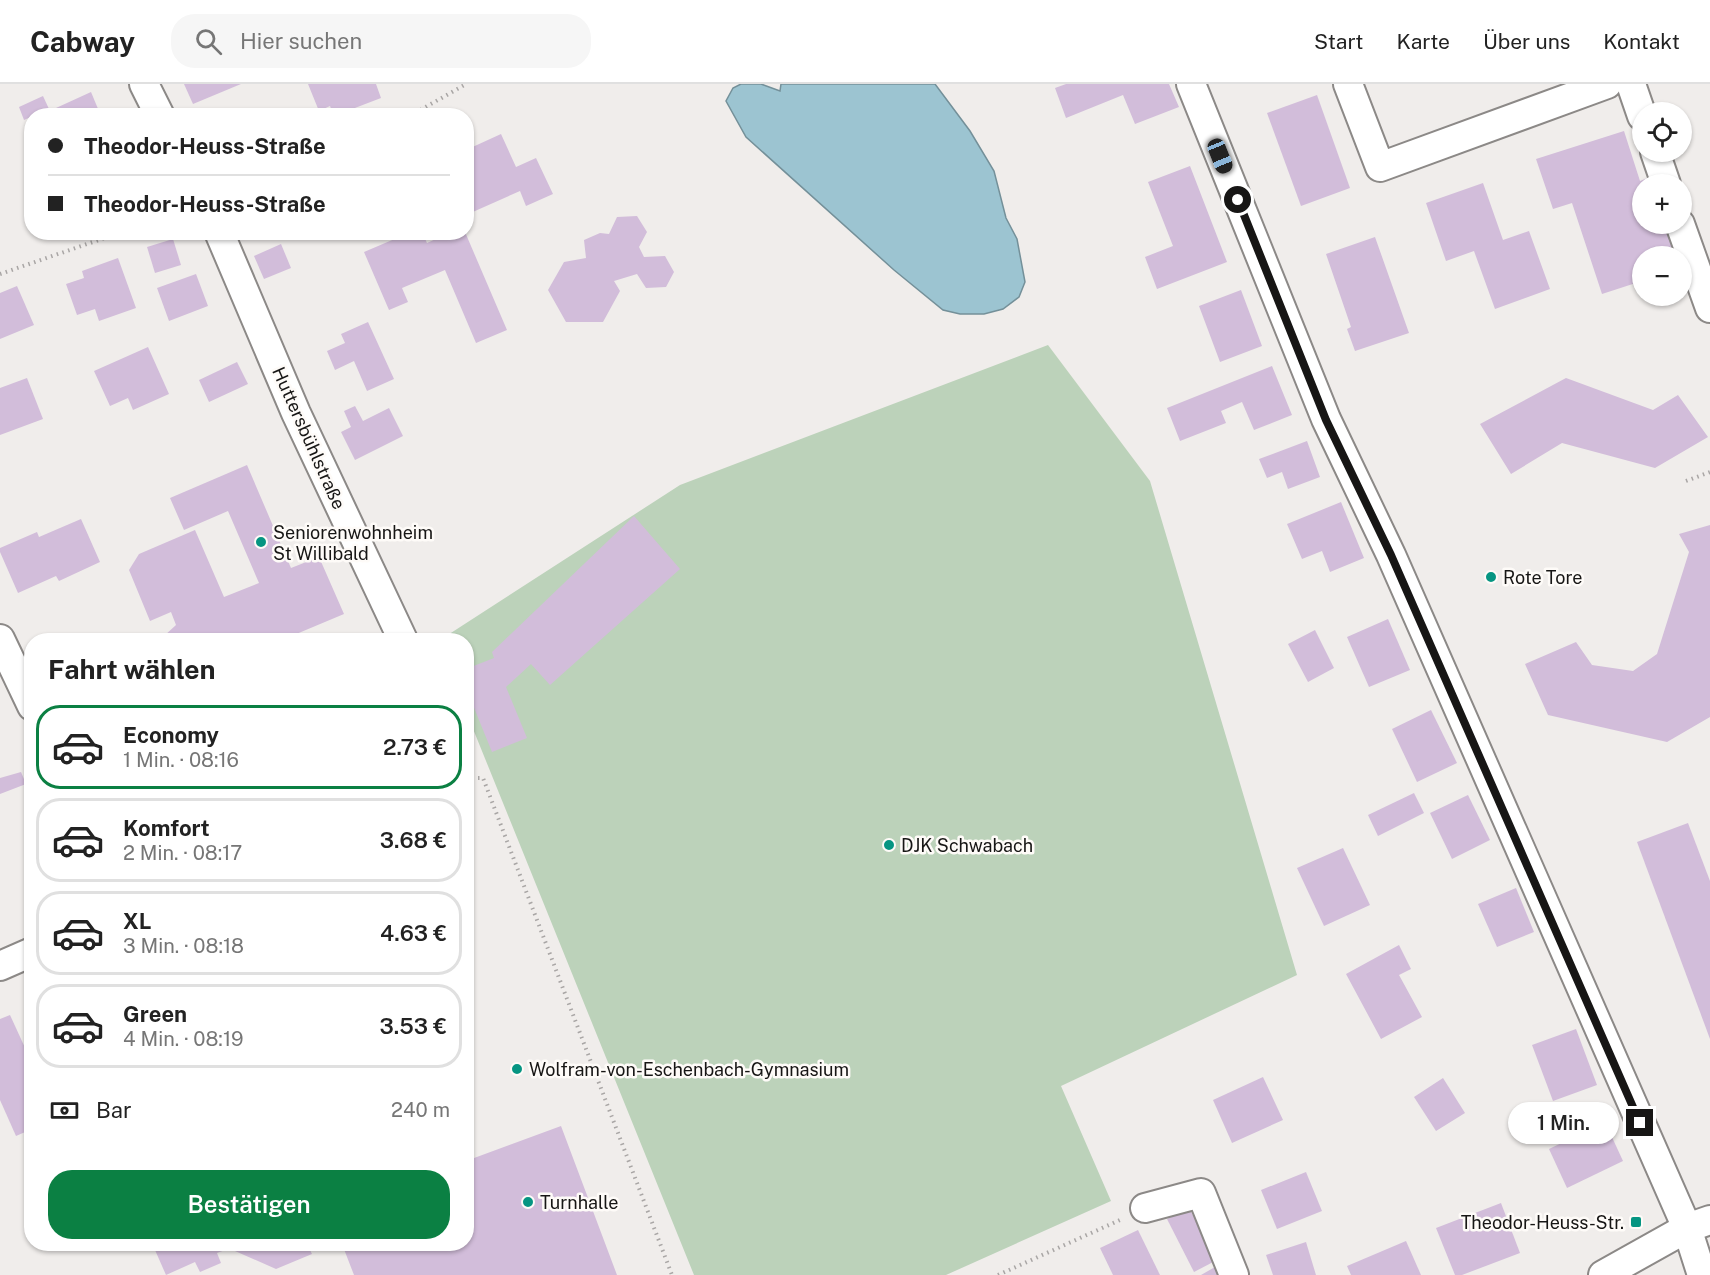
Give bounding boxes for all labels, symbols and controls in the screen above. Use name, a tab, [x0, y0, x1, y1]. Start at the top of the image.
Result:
search box	[171, 14, 591, 68]
text: Cabway	[30, 25, 135, 58]
icon: search	[192, 25, 225, 58]
text: Hier suchen	[240, 28, 362, 54]
text: Start	[1314, 29, 1363, 54]
text: Karte	[1396, 29, 1450, 54]
text: Über uns	[1483, 29, 1570, 54]
text: Kontakt	[1603, 29, 1680, 54]
map controls	[1632, 102, 1692, 306]
button: locate	[1632, 102, 1692, 162]
text: Theodor-Heuss-Straße	[84, 133, 326, 159]
car	[1205, 136, 1235, 176]
button: +	[1632, 174, 1692, 234]
route start	[1224, 186, 1251, 213]
text: Theodor-Heuss-Straße	[84, 191, 326, 217]
button: −	[1632, 246, 1692, 306]
street label: Huttersbühlstraße	[268, 364, 350, 512]
place label: Seniorenwohnheim St Willibald	[273, 522, 433, 564]
marker: Seniorenwohnheim St Willibald	[254, 535, 268, 549]
place label: Rote Tore	[1503, 567, 1583, 588]
marker: Rote Tore	[1484, 570, 1498, 584]
text: Fahrt wählen	[48, 653, 216, 685]
icon: car	[51, 720, 105, 774]
text: Economy	[123, 722, 219, 748]
text: 2.73 €	[383, 734, 447, 760]
text: 1 Min. · 08:16	[123, 748, 239, 772]
icon: car	[51, 813, 105, 867]
text: Komfort	[123, 815, 210, 841]
text: 3.68 €	[380, 827, 447, 853]
place label: DJK Schwabach	[901, 835, 1033, 856]
marker: DJK Schwabach	[882, 838, 896, 852]
text: 2 Min. · 08:17	[123, 841, 242, 865]
icon: car	[51, 906, 105, 960]
text: XL	[123, 908, 151, 934]
text: 4.63 €	[380, 920, 447, 946]
text: 3 Min. · 08:18	[123, 934, 244, 958]
icon: car	[51, 999, 105, 1053]
text: Green	[123, 1001, 187, 1027]
text: 3.53 €	[380, 1013, 447, 1039]
text: 4 Min. · 08:19	[123, 1027, 244, 1051]
place label: Wolfram-von-Eschenbach-Gymnasium	[529, 1059, 849, 1080]
marker: Wolfram-von-Eschenbach-Gymnasium	[510, 1062, 524, 1076]
icon: cash	[48, 1094, 81, 1127]
text: Bar	[96, 1097, 132, 1123]
text: 240 m	[391, 1098, 450, 1122]
callout: 1 Min.	[1508, 1102, 1619, 1144]
route end	[1626, 1109, 1653, 1136]
text: 1 Min.	[1537, 1111, 1590, 1135]
button: Bestätigen	[48, 1170, 450, 1239]
place label: Turnhalle	[540, 1192, 618, 1213]
marker: Turnhalle	[521, 1195, 535, 1209]
place label: Theodor-Heuss-Str.	[1461, 1212, 1624, 1233]
marker: Theodor-Heuss-Str.	[1629, 1215, 1643, 1229]

